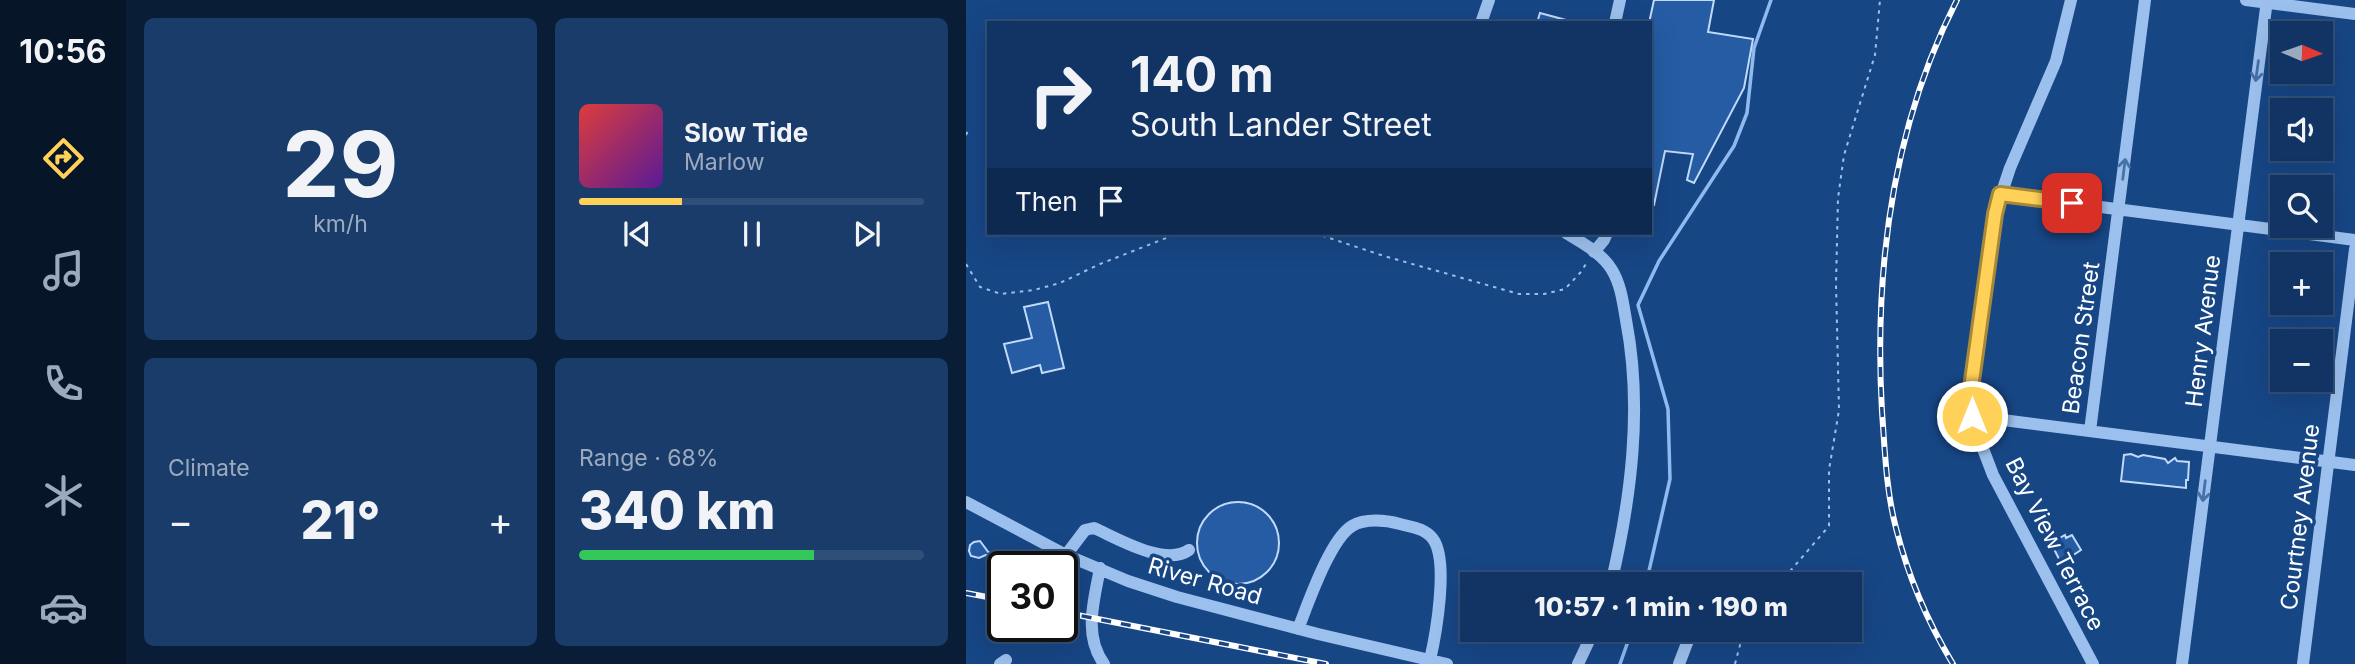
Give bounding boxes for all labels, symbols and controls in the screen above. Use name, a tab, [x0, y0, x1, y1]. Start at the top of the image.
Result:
north arrow	[2270, 21, 2333, 84]
map controls	[2270, 21, 2333, 392]
text: 10:56	[19, 32, 107, 71]
text: 140 m	[1130, 45, 1274, 104]
icon: right	[1015, 49, 1106, 140]
one-way arrow	[2250, 59, 2263, 82]
button: sound	[2270, 98, 2333, 161]
text: South Lander Street	[1130, 105, 1432, 144]
text: 29	[282, 109, 399, 219]
text: Slow Tide	[684, 117, 808, 148]
icon: directions	[39, 134, 88, 183]
text: Marlow	[684, 148, 764, 176]
one-way arrow	[2118, 158, 2131, 181]
pin	[2042, 173, 2102, 233]
button: search	[2270, 175, 2333, 238]
icon: arrive	[1092, 182, 1130, 220]
icon: arrive	[2053, 184, 2091, 222]
text: Then	[1015, 186, 1078, 217]
text: km/h	[313, 210, 368, 238]
icon: previous	[618, 215, 656, 253]
icon: pause	[733, 215, 771, 253]
icon: next	[848, 215, 886, 253]
icon: music	[39, 246, 88, 295]
button: +	[2270, 252, 2333, 315]
street label: Henry Avenue	[2180, 253, 2226, 409]
street label: Beacon Street	[2056, 260, 2106, 416]
button: −	[2270, 329, 2333, 392]
icon: phone	[39, 359, 88, 408]
position arrow	[1935, 379, 2009, 453]
street label: Courtney Avenue	[2275, 422, 2325, 612]
text: Range · 68%	[579, 444, 718, 472]
street label: Bay View Terrace	[1999, 453, 2111, 635]
text: Climate	[168, 454, 250, 482]
icon: climate	[39, 471, 88, 520]
text: 340 km	[579, 479, 775, 542]
one-way arrow	[2197, 479, 2210, 502]
text: 21°	[300, 489, 381, 552]
text: −	[168, 498, 193, 544]
text: +	[488, 498, 513, 544]
speed limit sign: 30	[987, 551, 1078, 642]
street label: River Road	[1145, 551, 1265, 611]
icon: car	[39, 583, 88, 632]
text: 10:57 · 1 min · 190 m	[1534, 591, 1788, 622]

